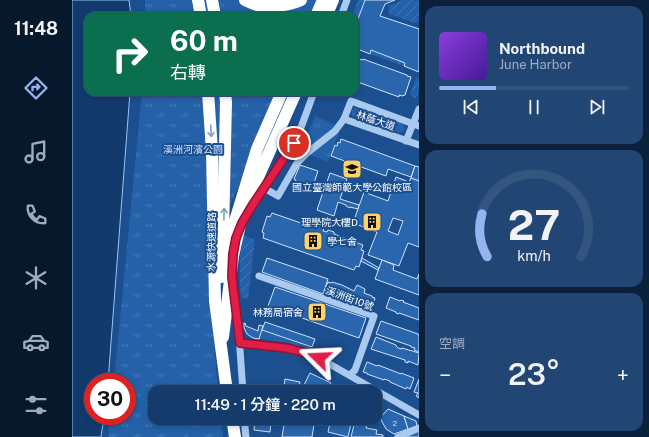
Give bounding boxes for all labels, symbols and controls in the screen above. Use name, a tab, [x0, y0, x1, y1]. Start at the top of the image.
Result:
text: 11:48	[14, 18, 58, 39]
text: 60 m	[170, 24, 238, 57]
icon: right	[104, 28, 156, 80]
text: Northbound	[499, 40, 585, 57]
text: June Harbor	[499, 57, 572, 72]
text: 右轉	[170, 62, 206, 83]
icon: directions	[22, 74, 50, 102]
icon: previous	[460, 96, 482, 118]
icon: pause	[523, 96, 545, 118]
icon: next	[586, 96, 608, 118]
street label: 林蔭大道	[355, 108, 397, 132]
one-way arrow	[207, 124, 214, 137]
pin	[277, 126, 311, 160]
icon: arrive	[283, 132, 305, 154]
icon: music	[22, 138, 50, 166]
park label: 溪洲河濱公園	[163, 143, 223, 155]
school or university icon: 國立臺灣師範大學公館校區	[341, 158, 363, 180]
place label: 國立臺灣師範大學公館校區	[292, 181, 412, 193]
text: 27	[508, 199, 560, 248]
icon: phone	[22, 201, 50, 229]
one-way arrow	[220, 208, 227, 221]
building icon: 理學院大樓D	[361, 211, 383, 233]
street label: 水源快速道路	[204, 212, 218, 272]
place label: 理學院大樓D	[301, 216, 358, 228]
building icon: 學七舍	[302, 230, 324, 252]
place label: 學七舍	[327, 235, 357, 247]
text: km/h	[517, 246, 551, 263]
icon: climate	[22, 264, 50, 292]
street label: 溪洲街10號	[324, 284, 376, 312]
building icon: 林務局宿舍	[306, 301, 328, 323]
place label: 林務局宿舍	[253, 306, 303, 318]
icon: car	[22, 328, 50, 356]
text: 空調	[439, 336, 465, 351]
position arrow	[298, 337, 340, 379]
text: 23°	[508, 356, 560, 392]
text: −	[439, 362, 451, 388]
text: +	[617, 362, 629, 388]
speed limit sign: 30	[84, 373, 136, 425]
icon: filters	[22, 391, 50, 419]
text: 11:49 · 1 分鐘 · 220 m	[194, 396, 336, 413]
house number: 2	[393, 418, 398, 428]

